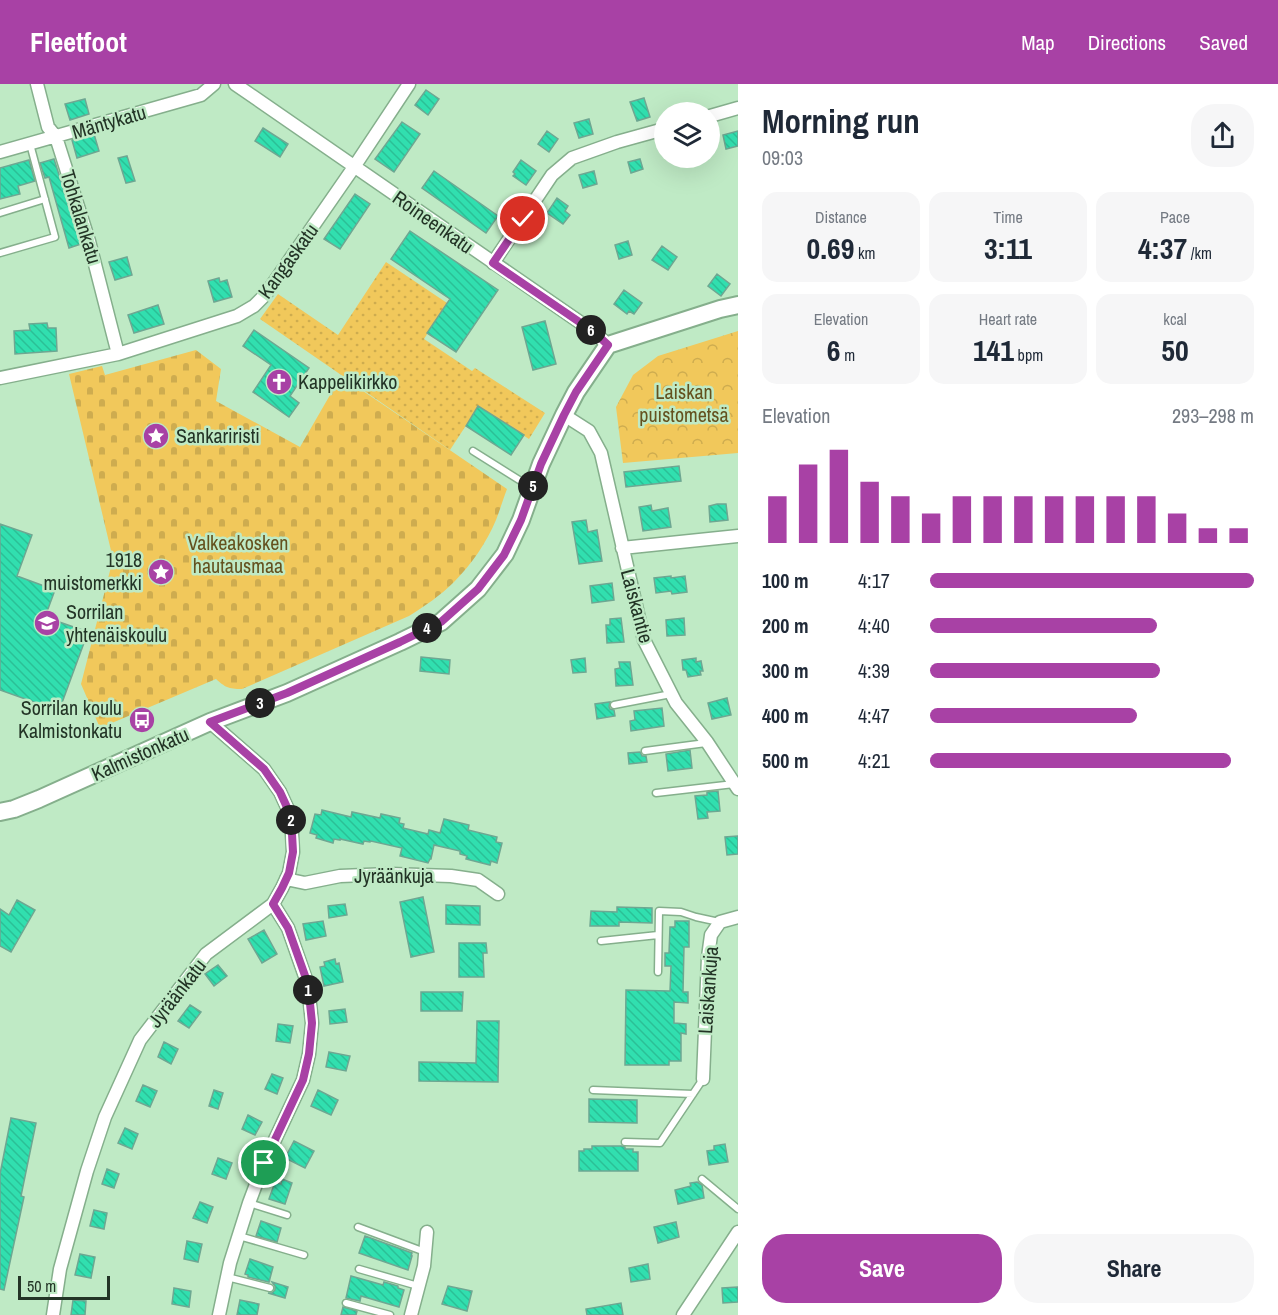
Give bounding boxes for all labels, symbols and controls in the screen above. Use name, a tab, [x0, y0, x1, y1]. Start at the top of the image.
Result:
text: Fleetfoot	[30, 23, 127, 61]
text: Map	[1021, 28, 1055, 57]
text: Directions	[1088, 28, 1166, 57]
text: Saved	[1199, 28, 1248, 57]
street label: Mäntykatu	[69, 98, 149, 145]
text: Morning run	[762, 99, 920, 143]
map controls	[654, 102, 720, 168]
button: layers	[654, 102, 720, 168]
button: share	[1191, 104, 1254, 167]
text: 09:03	[762, 144, 803, 171]
street label: Tohkalankatu	[54, 167, 109, 267]
street label: Roineenkatu	[387, 184, 479, 259]
pin	[497, 193, 548, 244]
icon: check	[506, 202, 539, 235]
text: Distance	[815, 206, 867, 228]
text: Time	[993, 206, 1023, 228]
text: Pace	[1160, 206, 1190, 228]
street label: Kangaskatu	[251, 218, 324, 304]
text: 0.69	[806, 228, 854, 268]
text: 3:11	[984, 228, 1032, 268]
text: 4:37	[1138, 228, 1187, 268]
text: km	[854, 242, 876, 264]
text: /km	[1187, 242, 1212, 264]
text: Elevation	[814, 308, 868, 330]
text: Heart rate	[979, 308, 1037, 330]
text: kcal	[1163, 308, 1187, 330]
pin: 6	[576, 315, 606, 345]
text: 6	[587, 319, 595, 341]
text: 6	[827, 330, 841, 370]
text: 141	[973, 330, 1014, 370]
text: 50	[1161, 330, 1189, 370]
text: m	[841, 344, 855, 366]
text: bpm	[1014, 344, 1043, 366]
church icon: Kappelikirkko	[264, 367, 294, 397]
place label: Kappelikirkko	[298, 368, 397, 395]
park label: Laiskan puistometsä	[639, 378, 729, 428]
text: Elevation	[762, 402, 830, 429]
text: 293–298 m	[1172, 402, 1254, 429]
place icon: Sankariristi	[141, 421, 171, 451]
place label: Sankariristi	[176, 422, 260, 449]
pin: 5	[518, 471, 548, 501]
text: 5	[529, 475, 537, 497]
park label: Valkeakosken hautausmaa	[188, 529, 288, 579]
place label: 1918 muistomerkki	[44, 546, 142, 596]
place icon: 1918 muistomerkki	[146, 557, 176, 587]
street label: Laiskantie	[615, 566, 660, 646]
text: 100 m	[762, 567, 809, 594]
text: 4:17	[858, 567, 890, 594]
place label: Sorrilan yhtenäiskoulu	[66, 598, 167, 648]
school or university icon: Sorrilan yhtenäiskoulu	[32, 608, 62, 638]
text: 200 m	[762, 612, 809, 639]
text: 4:40	[858, 612, 890, 639]
pin: 4	[412, 613, 442, 643]
text: 4	[423, 617, 431, 639]
text: 300 m	[762, 657, 809, 684]
text: 4:39	[858, 657, 890, 684]
pin: 3	[245, 688, 275, 718]
text: 3	[256, 692, 264, 714]
place label: Sorrilan koulu Kalmistonkatu	[18, 694, 122, 744]
text: 400 m	[762, 702, 809, 729]
text: 4:47	[858, 702, 890, 729]
bus stop icon: Sorrilan koulu Kalmistonkatu	[127, 705, 157, 735]
street label: Kalmistonkatu	[87, 720, 193, 787]
text: 500 m	[762, 747, 809, 774]
text: 4:21	[858, 747, 890, 774]
pin: 2	[276, 805, 306, 835]
text: 2	[287, 809, 295, 831]
street label: Jyräänkuja	[354, 862, 434, 889]
street label: Laiskankuja	[691, 945, 724, 1035]
street label: Jyräänkatu	[141, 953, 212, 1033]
pin: 1	[293, 975, 323, 1005]
text: 1	[304, 979, 312, 1001]
pin	[238, 1137, 289, 1188]
icon: arrive	[247, 1146, 280, 1179]
button: Save	[762, 1234, 1002, 1303]
button: Share	[1014, 1234, 1254, 1303]
scale bar	[18, 1273, 110, 1300]
text: 50 m	[27, 1275, 56, 1297]

